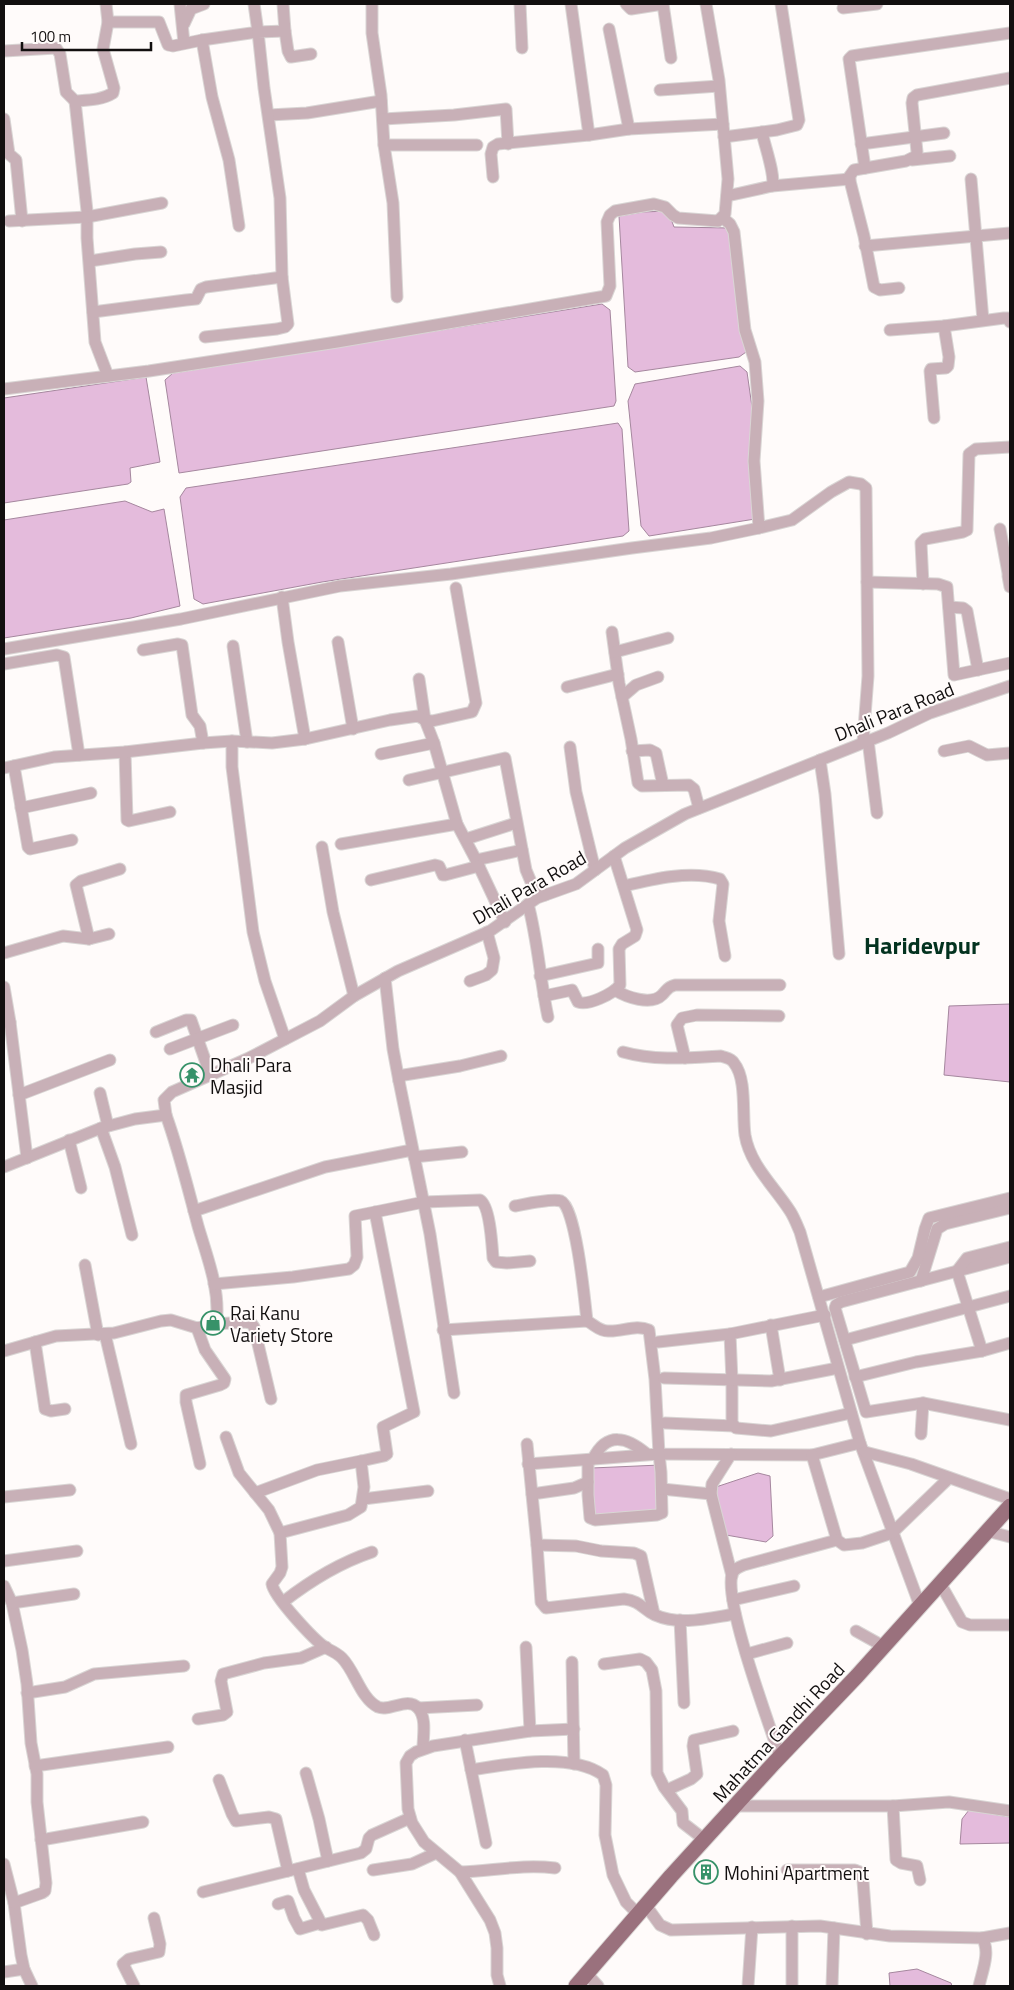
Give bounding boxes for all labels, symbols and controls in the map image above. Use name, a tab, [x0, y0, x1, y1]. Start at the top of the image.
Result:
scale bar	[22, 20, 151, 52]
text: 100 m	[30, 25, 71, 48]
street label: Dhali Para Road	[830, 674, 958, 748]
street label: Dhali Para Road	[467, 843, 591, 931]
district label: Haridevpur	[864, 927, 980, 963]
place label: Dhali Para Masjid	[210, 1050, 292, 1101]
temple icon: Dhali Para Masjid	[179, 1062, 205, 1088]
place label: Rai Kanu Variety Store	[230, 1298, 333, 1349]
shop icon: Rai Kanu Variety Store	[200, 1310, 226, 1336]
street label: Mahatma Gandhi Road	[705, 1655, 851, 1809]
place label: Mohini Apartment	[724, 1858, 870, 1887]
building icon: Mohini Apartment	[693, 1859, 719, 1885]

